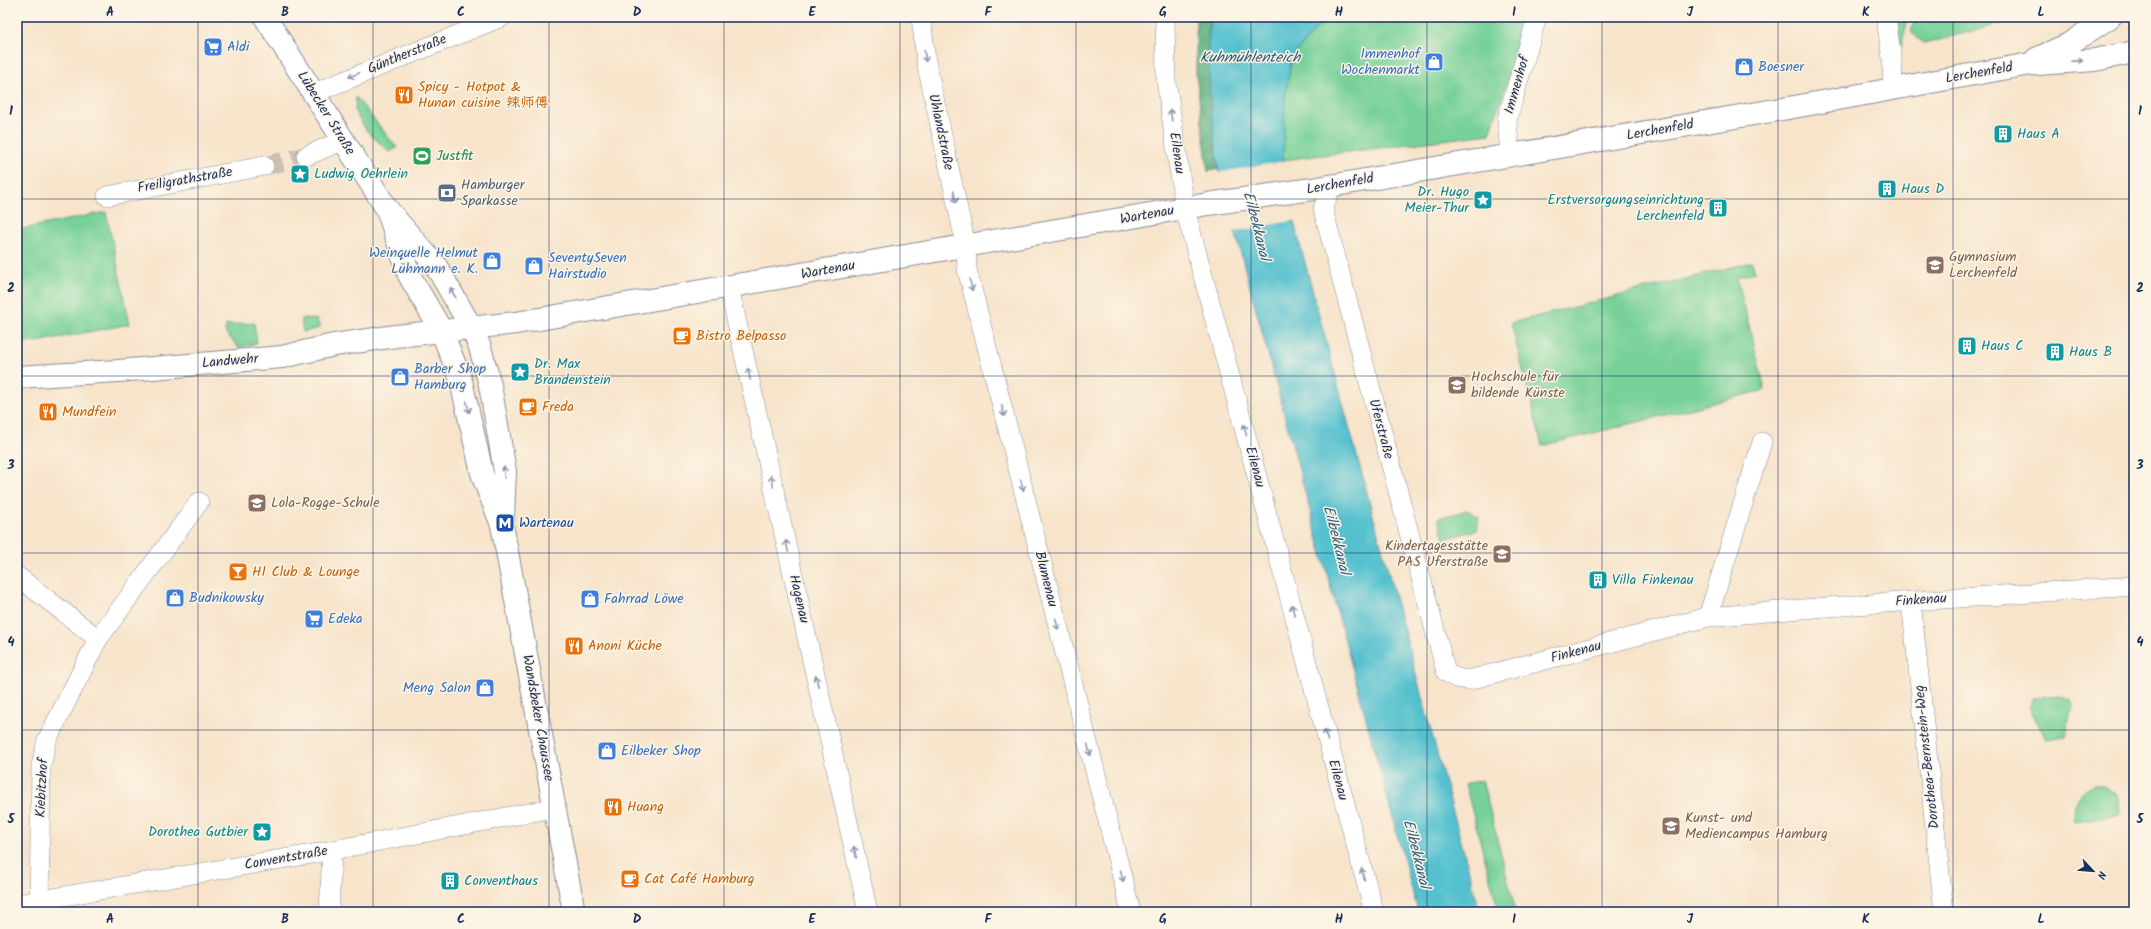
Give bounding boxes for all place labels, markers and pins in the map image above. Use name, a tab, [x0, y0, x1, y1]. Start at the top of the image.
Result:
supermarket icon: Aldi	[202, 36, 224, 58]
place label: Aldi	[227, 36, 250, 58]
place label: Immenhof Wochenmarkt	[1341, 43, 1422, 81]
shop icon: Immenhof Wochenmarkt	[1423, 51, 1445, 73]
shop icon: Boesner	[1733, 56, 1755, 78]
place label: Boesner	[1758, 56, 1805, 78]
place label: Spicy - Hotpot & Hunan cuisine 辣师傅	[418, 76, 548, 114]
restaurant icon: Spicy - Hotpot & Hunan cuisine 辣师傅	[393, 84, 415, 106]
building icon: Haus A	[1992, 123, 2014, 145]
place label: Haus A	[2017, 123, 2060, 145]
sports icon: Justfit	[411, 145, 433, 167]
place label: Justfit	[436, 145, 474, 167]
place icon: Ludwig Oehrlein	[289, 163, 311, 185]
place label: Ludwig Oehrlein	[314, 163, 408, 185]
place label: Hamburger Sparkasse	[461, 174, 526, 212]
building icon: Haus D	[1876, 178, 1898, 200]
place label: Haus D	[1901, 178, 1944, 200]
place label: Dr. Hugo Meier-Thur	[1405, 181, 1470, 219]
bank icon: Hamburger Sparkasse	[436, 182, 458, 204]
place icon: Dr. Hugo Meier-Thur	[1472, 189, 1494, 211]
place label: Erstversorgungseinrichtung Lerchenfeld	[1547, 189, 1705, 227]
building icon: Erstversorgungseinrichtung Lerchenfeld	[1707, 197, 1729, 219]
place label: Weinquelle Helmut Lühmann e. K.	[369, 242, 479, 280]
place label: Gymnasium Lerchenfeld	[1949, 246, 2018, 284]
place label: SeventySeven Hairstudio	[548, 247, 627, 285]
shop icon: Weinquelle Helmut Lühmann e. K.	[481, 250, 503, 272]
school or university icon: Gymnasium Lerchenfeld	[1924, 254, 1946, 276]
shop icon: SeventySeven Hairstudio	[523, 255, 545, 277]
cafe icon: Bistro Belpasso	[671, 325, 693, 347]
place label: Bistro Belpasso	[696, 325, 786, 347]
building icon: Haus C	[1956, 335, 1978, 357]
place label: Haus C	[1981, 335, 2024, 357]
building icon: Haus B	[2044, 341, 2066, 363]
place label: Haus B	[2069, 341, 2112, 363]
place label: Dr. Max Brandenstein	[534, 353, 611, 391]
place label: Barber Shop Hamburg	[414, 358, 486, 396]
place icon: Dr. Max Brandenstein	[509, 361, 531, 383]
shop icon: Barber Shop Hamburg	[389, 366, 411, 388]
place label: Hochschule für bildende Künste	[1471, 366, 1566, 404]
school or university icon: Hochschule für bildende Künste	[1446, 374, 1468, 396]
cafe icon: Freda	[517, 396, 539, 418]
place label: Freda	[542, 396, 574, 418]
restaurant icon: Mundfein	[37, 401, 59, 423]
place label: Mundfein	[62, 401, 117, 423]
school or university icon: Lola-Rogge-Schule	[246, 492, 268, 514]
place label: Lola-Rogge-Schule	[271, 492, 380, 514]
metro station icon: Wartenau	[494, 512, 516, 534]
place label: Wartenau	[519, 512, 574, 534]
place label: Kindertagesstätte PAS Uferstraße	[1385, 535, 1489, 573]
school or university icon: Kindertagesstätte PAS Uferstraße	[1491, 543, 1513, 565]
bar icon: H1 Club & Lounge	[227, 561, 249, 583]
place label: H1 Club & Lounge	[252, 561, 360, 583]
building icon: Villa Finkenau	[1587, 569, 1609, 591]
place label: Villa Finkenau	[1612, 569, 1694, 591]
shop icon: Budnikowsky	[164, 587, 186, 609]
place label: Budnikowsky	[189, 587, 264, 609]
shop icon: Fahrrad Löwe	[579, 588, 601, 610]
place label: Fahrrad Löwe	[604, 588, 684, 610]
supermarket icon: Edeka	[303, 608, 325, 630]
place label: Edeka	[328, 608, 363, 630]
restaurant icon: Anoni Küche	[563, 635, 585, 657]
place label: Anoni Küche	[588, 635, 662, 657]
place label: Meng Salon	[403, 677, 471, 699]
shop icon: Meng Salon	[474, 677, 496, 699]
shop icon: Eilbeker Shop	[596, 740, 618, 762]
place label: Eilbeker Shop	[621, 740, 701, 762]
restaurant icon: Huang	[602, 796, 624, 818]
place label: Huang	[627, 796, 664, 818]
place label: Kunst- und Mediencampus Hamburg	[1685, 807, 1828, 845]
school or university icon: Kunst- und Mediencampus Hamburg	[1660, 815, 1682, 837]
place label: Dorothea Gutbier	[148, 821, 249, 843]
place icon: Dorothea Gutbier	[251, 821, 273, 843]
cafe icon: Cat Café Hamburg	[619, 868, 641, 890]
place label: Cat Café Hamburg	[644, 868, 754, 890]
building icon: Conventhaus	[439, 870, 461, 892]
place label: Conventhaus	[464, 870, 538, 892]

